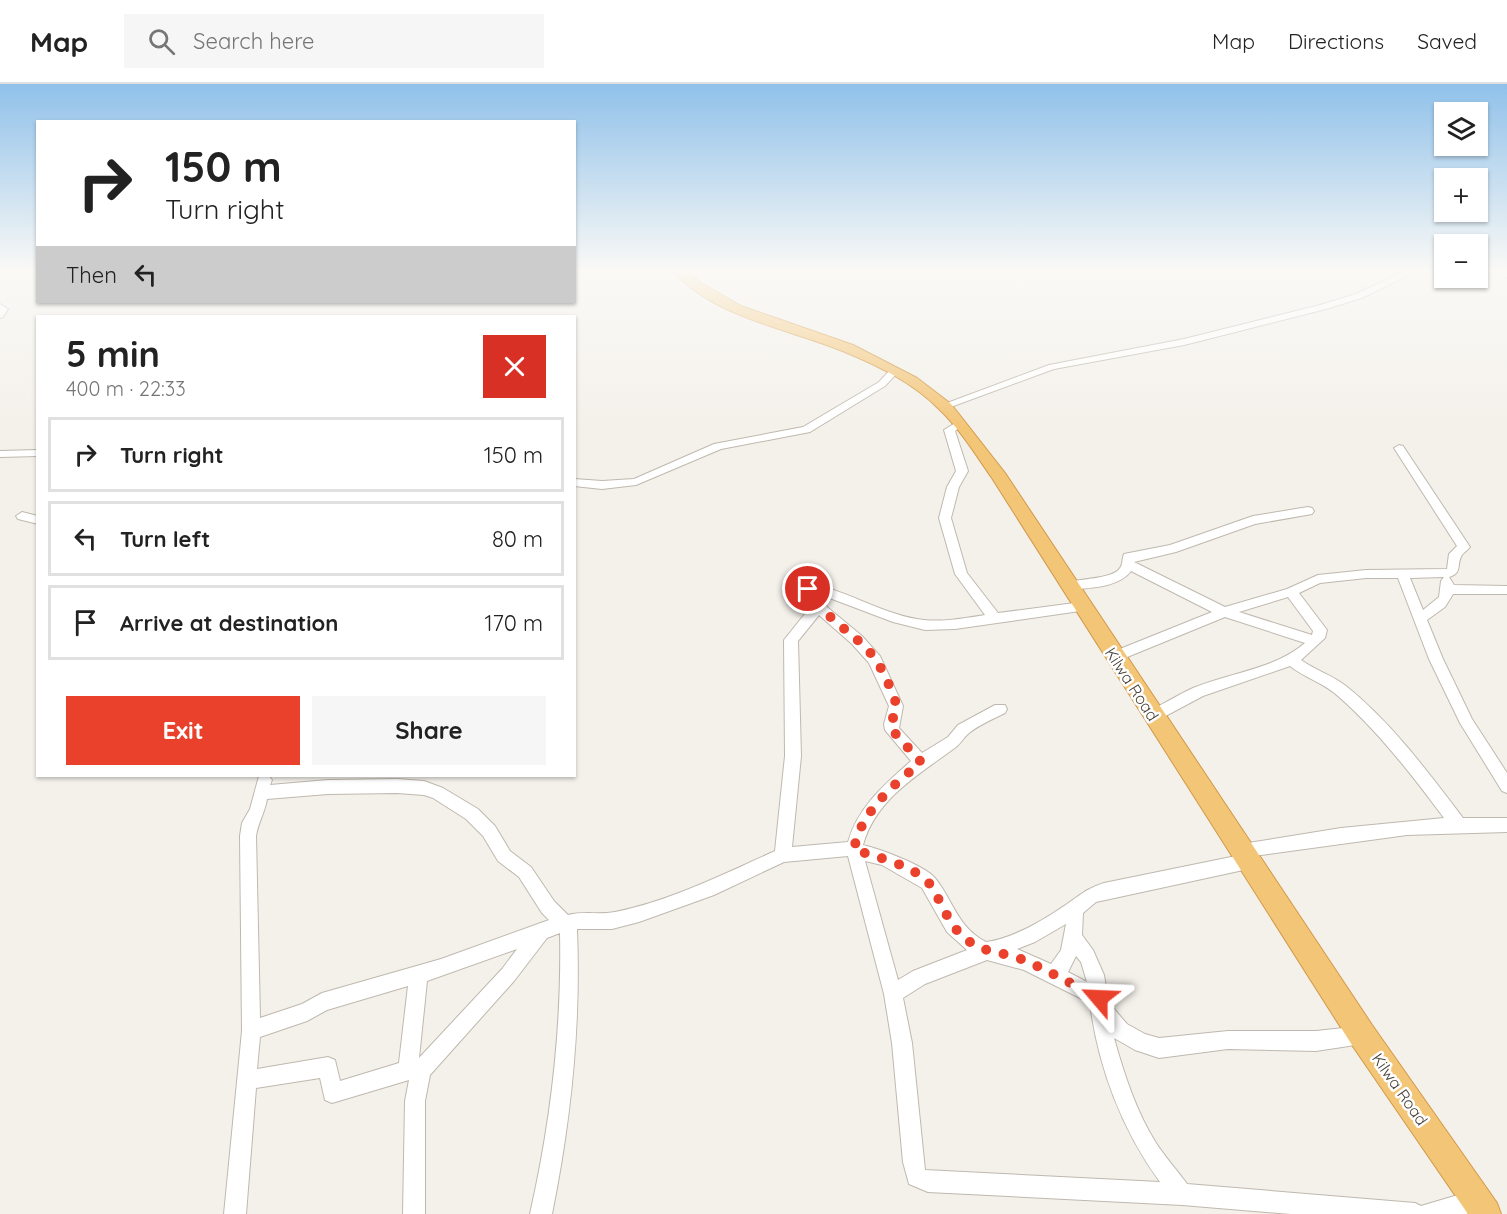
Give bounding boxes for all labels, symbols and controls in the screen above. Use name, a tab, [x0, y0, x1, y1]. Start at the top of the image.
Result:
search box	[124, 14, 544, 68]
text: Map	[30, 24, 88, 59]
icon: search	[145, 25, 178, 58]
text: Search here	[193, 27, 315, 55]
text: Map	[1212, 28, 1255, 54]
text: Directions	[1288, 28, 1384, 54]
text: Saved	[1417, 28, 1477, 54]
map controls	[1434, 102, 1488, 288]
button: layers	[1434, 102, 1488, 156]
text: 150 m	[165, 140, 282, 193]
icon: right	[66, 144, 144, 222]
button: +	[1434, 168, 1488, 222]
text: Turn right	[165, 192, 284, 226]
button: −	[1434, 234, 1488, 288]
icon: left	[129, 258, 162, 291]
text: Then	[66, 261, 117, 289]
text: 5 min	[66, 331, 160, 376]
button: close	[483, 335, 546, 398]
text: 400 m · 22:33	[66, 376, 186, 401]
icon: right	[69, 438, 102, 471]
text: Turn right	[120, 441, 224, 469]
text: 150 m	[484, 441, 543, 469]
icon: left	[69, 522, 102, 555]
text: Turn left	[120, 525, 210, 553]
text: 80 m	[492, 525, 543, 553]
pin	[782, 563, 833, 614]
icon: arrive	[791, 572, 824, 605]
icon: arrive	[69, 606, 102, 639]
text: Arrive at destination	[120, 609, 338, 637]
text: 170 m	[484, 609, 543, 637]
street label: Kilwa Road	[1101, 644, 1163, 724]
button: Exit	[66, 696, 300, 765]
button: Share	[312, 696, 546, 765]
position arrow	[1067, 966, 1131, 1030]
street label: Kilwa Road	[1368, 1049, 1432, 1129]

